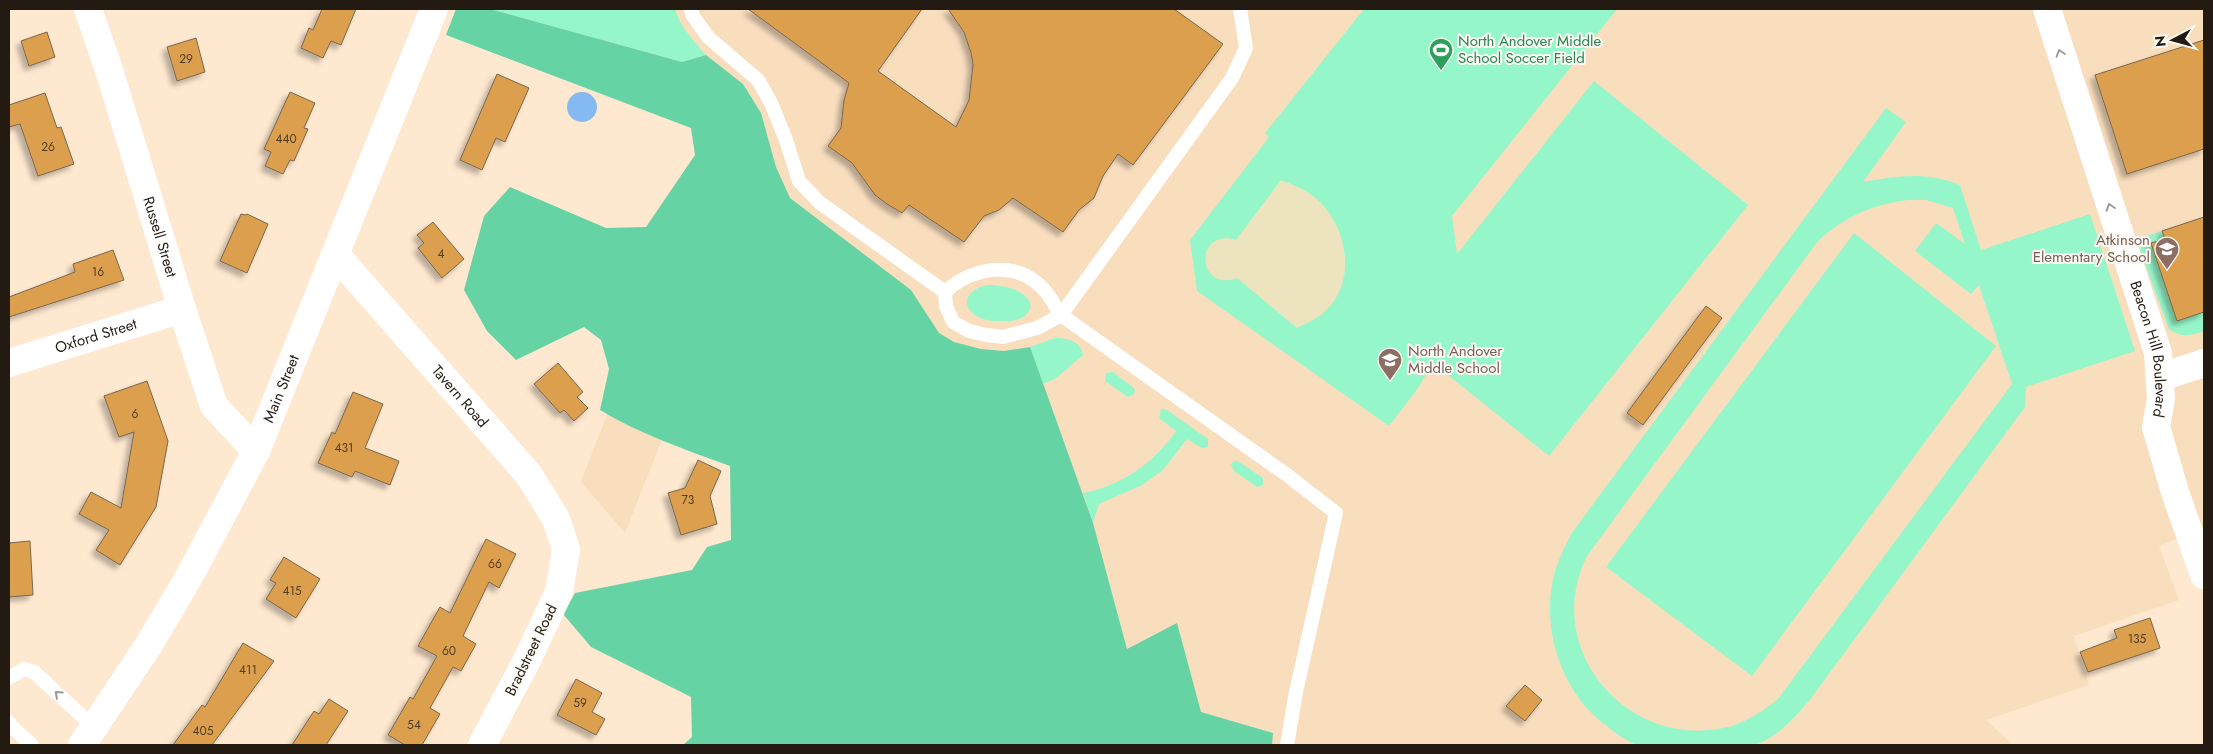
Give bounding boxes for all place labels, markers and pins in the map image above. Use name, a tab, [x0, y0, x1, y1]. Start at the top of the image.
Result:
place label: North Andover Middle School Soccer Field	[1458, 30, 1602, 69]
sports icon: North Andover Middle School Soccer Field	[1428, 37, 1454, 71]
place label: Atkinson Elementary School	[2033, 229, 2150, 268]
school or university icon: Atkinson Elementary School	[2154, 236, 2180, 270]
place label: North Andover Middle School	[1408, 340, 1503, 379]
school or university icon: North Andover Middle School	[1377, 347, 1403, 381]

